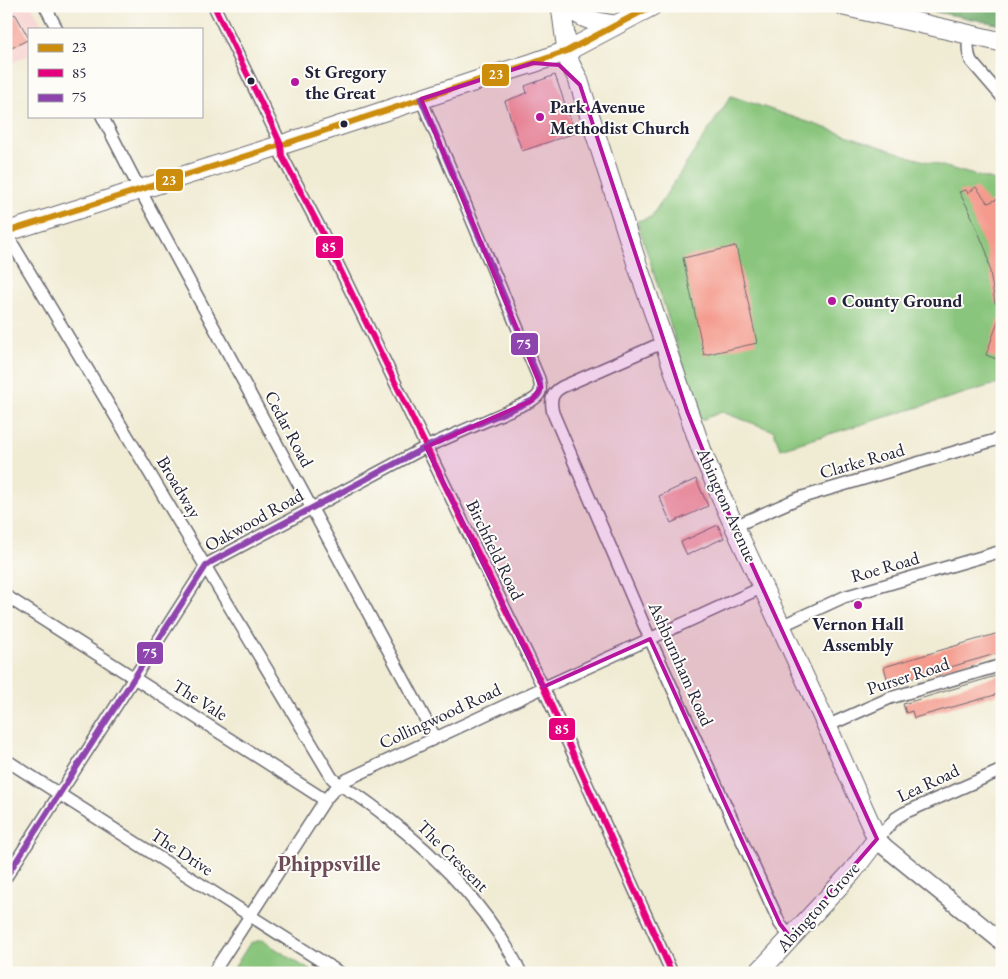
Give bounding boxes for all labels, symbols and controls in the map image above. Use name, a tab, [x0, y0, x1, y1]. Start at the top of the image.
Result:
legend	[28, 28, 202, 118]
text: 23	[72, 37, 86, 56]
place label: St Gregory the Great	[305, 60, 387, 104]
text: 85	[72, 63, 86, 82]
line badge: 23	[481, 63, 510, 87]
text: 23	[489, 65, 503, 83]
unlabelled marker	[246, 76, 256, 86]
marker: St Gregory the Great	[289, 76, 301, 88]
text: 75	[72, 87, 86, 106]
place label: Park Avenue Methodist Church	[550, 95, 690, 139]
marker: Park Avenue Methodist Church	[534, 111, 546, 123]
unlabelled marker	[339, 119, 349, 129]
line badge: 23	[155, 168, 184, 192]
text: 23	[162, 171, 176, 189]
line badge: 85	[315, 235, 344, 259]
text: 85	[322, 238, 336, 256]
place label: County Ground	[842, 289, 962, 312]
marker: County Ground	[826, 295, 838, 307]
line badge: 75	[510, 332, 539, 356]
text: 75	[517, 335, 531, 353]
street label: Cedar Road	[260, 387, 320, 472]
street label: Clarke Road	[817, 437, 908, 484]
street label: Abington Avenue	[692, 443, 763, 566]
street label: Broadway	[152, 452, 207, 522]
street label: Oakwood Road	[200, 483, 308, 556]
street label: Birchfield Road	[461, 496, 530, 604]
street label: Roe Road	[848, 546, 923, 587]
street label: Ashburnham Road	[643, 597, 719, 730]
marker: Vernon Hall Assembly	[852, 599, 864, 611]
place label: Vernon Hall Assembly	[812, 612, 904, 656]
line badge: 75	[136, 641, 164, 665]
text: 75	[143, 644, 157, 662]
street label: Purser Road	[864, 651, 953, 700]
street label: The Vale	[168, 674, 232, 725]
street label: Collingwood Road	[375, 677, 505, 754]
line badge: 85	[548, 717, 576, 741]
text: 85	[555, 720, 569, 738]
street label: Lea Road	[893, 758, 963, 807]
street label: The Crescent	[412, 815, 495, 897]
street label: The Drive	[146, 823, 218, 880]
district label: Phippsville	[278, 849, 380, 878]
street label: Abington Grove	[770, 857, 864, 957]

